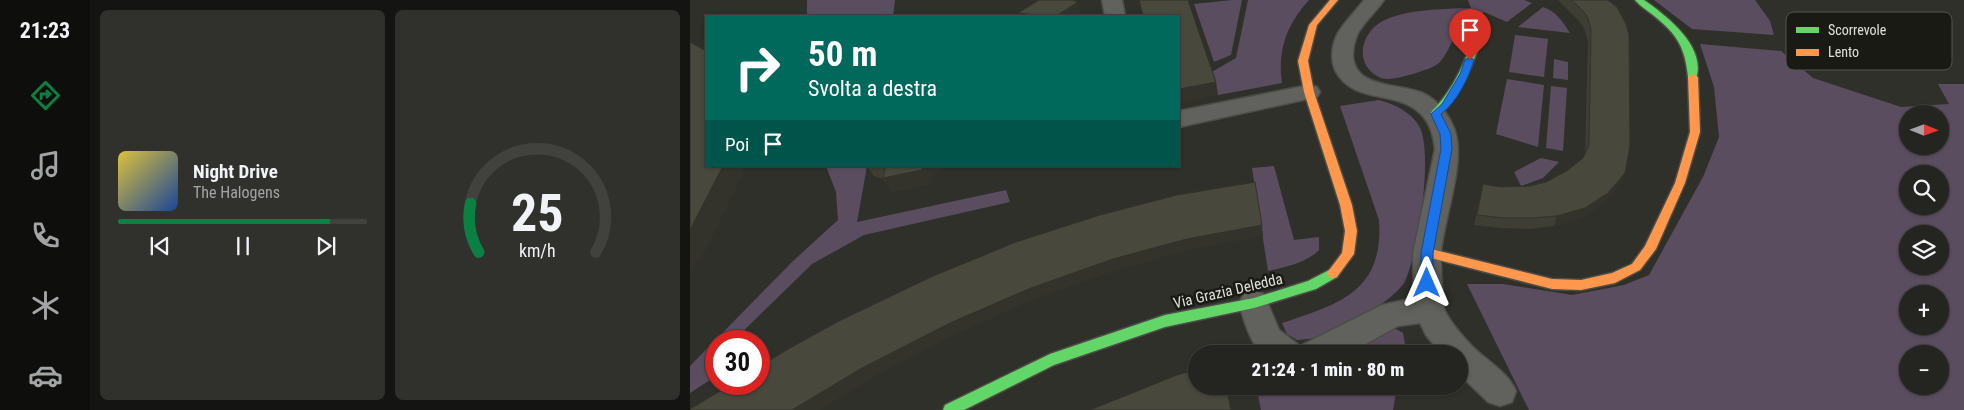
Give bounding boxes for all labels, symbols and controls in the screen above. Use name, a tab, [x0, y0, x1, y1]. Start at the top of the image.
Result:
pin	[1449, 9, 1491, 60]
legend	[1786, 12, 1952, 70]
icon: arrive	[1456, 16, 1484, 44]
text: 21:23	[20, 18, 70, 43]
text: Scorrevole	[1828, 22, 1887, 38]
text: 50 m	[808, 34, 877, 75]
icon: right	[725, 35, 790, 100]
text: Lento	[1828, 44, 1859, 60]
text: Svolta a destra	[808, 76, 937, 101]
icon: directions	[28, 78, 63, 113]
north arrow	[1899, 105, 1949, 155]
map controls	[1899, 105, 1949, 395]
icon: arrive	[759, 130, 787, 158]
text: Poi	[725, 133, 749, 156]
icon: music	[28, 148, 63, 183]
text: Night Drive	[193, 160, 278, 183]
button: search	[1899, 165, 1949, 215]
text: The Halogens	[193, 183, 280, 202]
text: 25	[511, 183, 564, 244]
icon: phone	[28, 218, 63, 253]
button: layers	[1899, 225, 1949, 275]
icon: previous	[146, 232, 174, 260]
icon: pause	[229, 232, 257, 260]
icon: next	[312, 232, 340, 260]
text: km/h	[519, 240, 556, 261]
position arrow	[1400, 256, 1452, 308]
street label: Via Grazia Deledda	[1172, 270, 1284, 312]
button: +	[1899, 285, 1949, 335]
icon: climate	[28, 288, 63, 323]
speed limit sign: 30	[705, 330, 770, 395]
button: −	[1899, 345, 1949, 395]
icon: car	[28, 358, 63, 393]
text: 21:24 · 1 min · 80 m	[1252, 358, 1404, 381]

